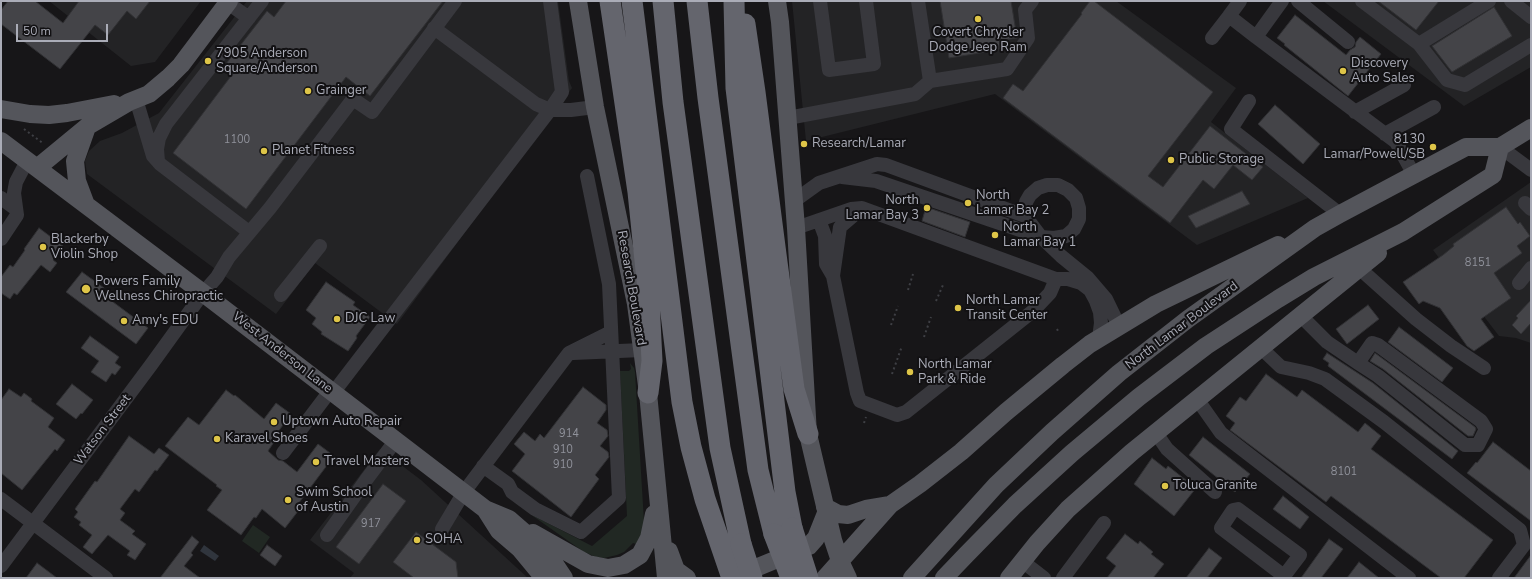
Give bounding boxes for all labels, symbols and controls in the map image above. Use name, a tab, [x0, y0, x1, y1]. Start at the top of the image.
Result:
marker: Covert Chrysler Dodge Jeep Ram	[973, 14, 983, 24]
scale bar	[18, 16, 110, 42]
text: 50 m	[23, 23, 51, 39]
place label: Covert Chrysler Dodge Jeep Ram	[929, 25, 1027, 56]
place label: 7905 Anderson Square/Anderson	[216, 46, 318, 77]
marker: 7905 Anderson Square/Anderson	[203, 56, 213, 66]
place label: Discovery Auto Sales	[1351, 56, 1415, 87]
marker: Discovery Auto Sales	[1338, 66, 1348, 76]
place label: Grainger	[316, 83, 367, 99]
marker: Grainger	[303, 86, 313, 96]
place label: 8130 Lamar/Powell/SB	[1323, 132, 1425, 163]
house number: 1100	[224, 133, 250, 147]
place label: Research/Lamar	[812, 136, 906, 152]
marker: Research/Lamar	[799, 139, 809, 149]
marker: 8130 Lamar/Powell/SB	[1428, 142, 1438, 152]
place label: Planet Fitness	[272, 143, 355, 159]
marker: Planet Fitness	[259, 146, 269, 156]
place label: Public Storage	[1179, 152, 1264, 168]
marker: Public Storage	[1166, 155, 1176, 165]
place label: North Lamar Bay 2	[976, 188, 1049, 219]
place label: North Lamar Bay 3	[846, 193, 919, 224]
marker: North Lamar Bay 2	[963, 198, 973, 208]
marker: North Lamar Bay 3	[922, 203, 932, 213]
place label: North Lamar Bay 1	[1003, 220, 1076, 251]
street label: Research Boulevard	[613, 229, 649, 347]
marker: North Lamar Bay 1	[990, 230, 1000, 240]
place label: Blackerby Violin Shop	[51, 232, 118, 263]
marker: Blackerby Violin Shop	[38, 242, 48, 252]
house number: 8151	[1465, 256, 1491, 270]
place label: Powers Family Wellness Chiropractic	[95, 274, 223, 305]
street label: North Lamar Boulevard	[1123, 279, 1241, 373]
marker: Powers Family Wellness Chiropractic	[80, 283, 92, 295]
place label: North Lamar Transit Center	[966, 293, 1048, 324]
marker: North Lamar Transit Center	[953, 303, 963, 313]
street label: West Anderson Lane	[229, 309, 335, 397]
place label: DJC Law	[345, 311, 395, 327]
place label: Amy's EDU	[132, 313, 198, 329]
marker: DJC Law	[332, 314, 342, 324]
marker: Amy's EDU	[119, 316, 129, 326]
place label: North Lamar Park & Ride	[918, 357, 992, 388]
marker: North Lamar Park & Ride	[905, 367, 915, 377]
street label: Watson Street	[71, 391, 135, 469]
place label: Uptown Auto Repair	[282, 414, 402, 430]
marker: Uptown Auto Repair	[269, 417, 279, 427]
house number: 914	[559, 427, 579, 441]
place label: Karavel Shoes	[225, 431, 308, 447]
marker: Karavel Shoes	[212, 434, 222, 444]
house number: 910	[553, 443, 573, 457]
place label: Travel Masters	[324, 454, 409, 470]
marker: Travel Masters	[311, 457, 321, 467]
house number: 910	[553, 458, 573, 472]
house number: 8101	[1331, 465, 1357, 479]
place label: Toluca Granite	[1173, 478, 1257, 494]
marker: Toluca Granite	[1160, 481, 1170, 491]
place label: Swim School of Austin	[296, 485, 372, 516]
marker: Swim School of Austin	[283, 495, 293, 505]
house number: 917	[361, 517, 381, 531]
place label: SOHA	[425, 532, 462, 548]
marker: SOHA	[412, 535, 422, 545]

